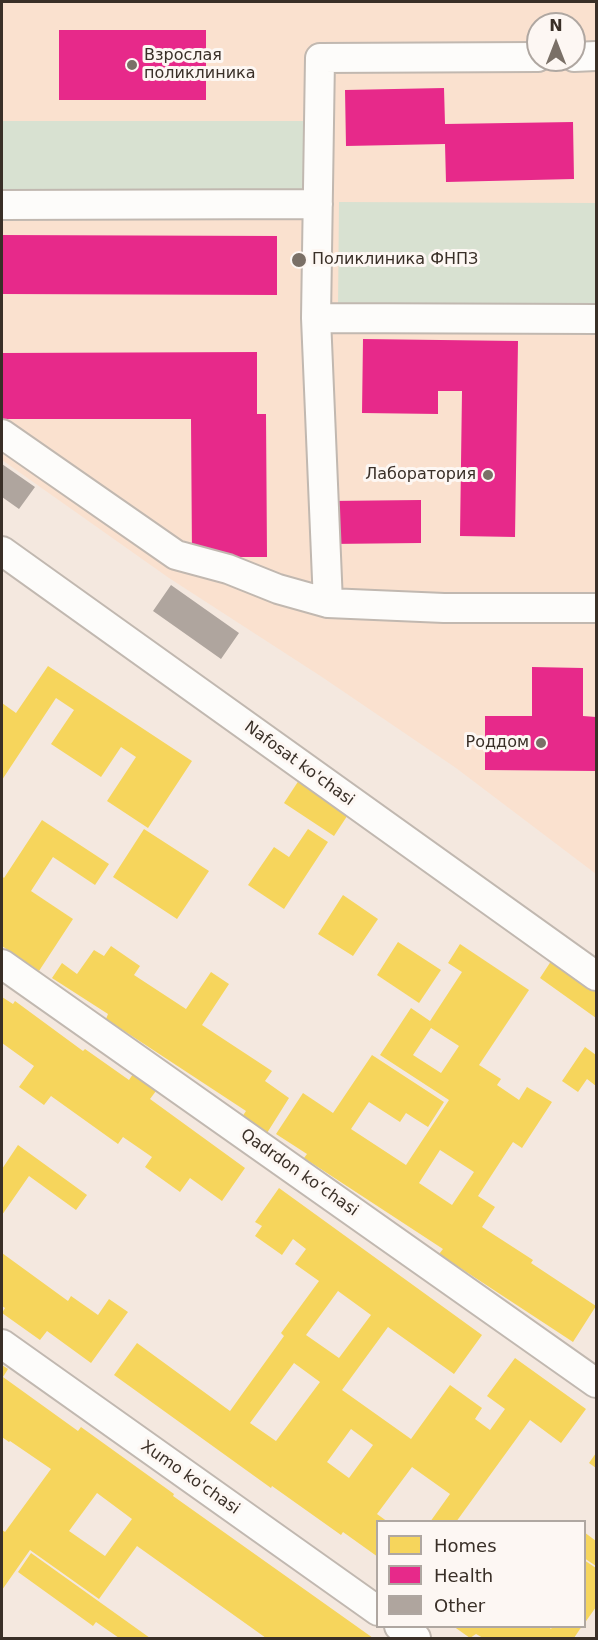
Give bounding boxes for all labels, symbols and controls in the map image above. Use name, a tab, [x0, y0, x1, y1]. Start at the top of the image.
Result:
north arrow	[526, 12, 586, 72]
text: N	[549, 16, 563, 35]
place label: Взрослая поликлиника	[144, 46, 255, 84]
marker: Взрослая поликлиника	[125, 58, 139, 72]
place label: Поликлиника ФНПЗ	[312, 250, 478, 270]
marker: Поликлиника ФНПЗ	[290, 251, 308, 269]
place label: Лаборатория	[365, 465, 476, 485]
marker: Лаборатория	[481, 468, 495, 482]
street label: Nafosat ko'chasi	[240, 718, 358, 810]
place label: Роддом	[466, 733, 529, 753]
marker: Роддом	[534, 736, 548, 750]
street label: Qadrdon koʻchasi	[237, 1125, 361, 1221]
street label: Xumo ko'chasi	[137, 1437, 243, 1519]
legend	[376, 1520, 586, 1628]
text: Homes	[434, 1535, 497, 1556]
text: Health	[434, 1565, 493, 1586]
text: Other	[434, 1595, 485, 1616]

